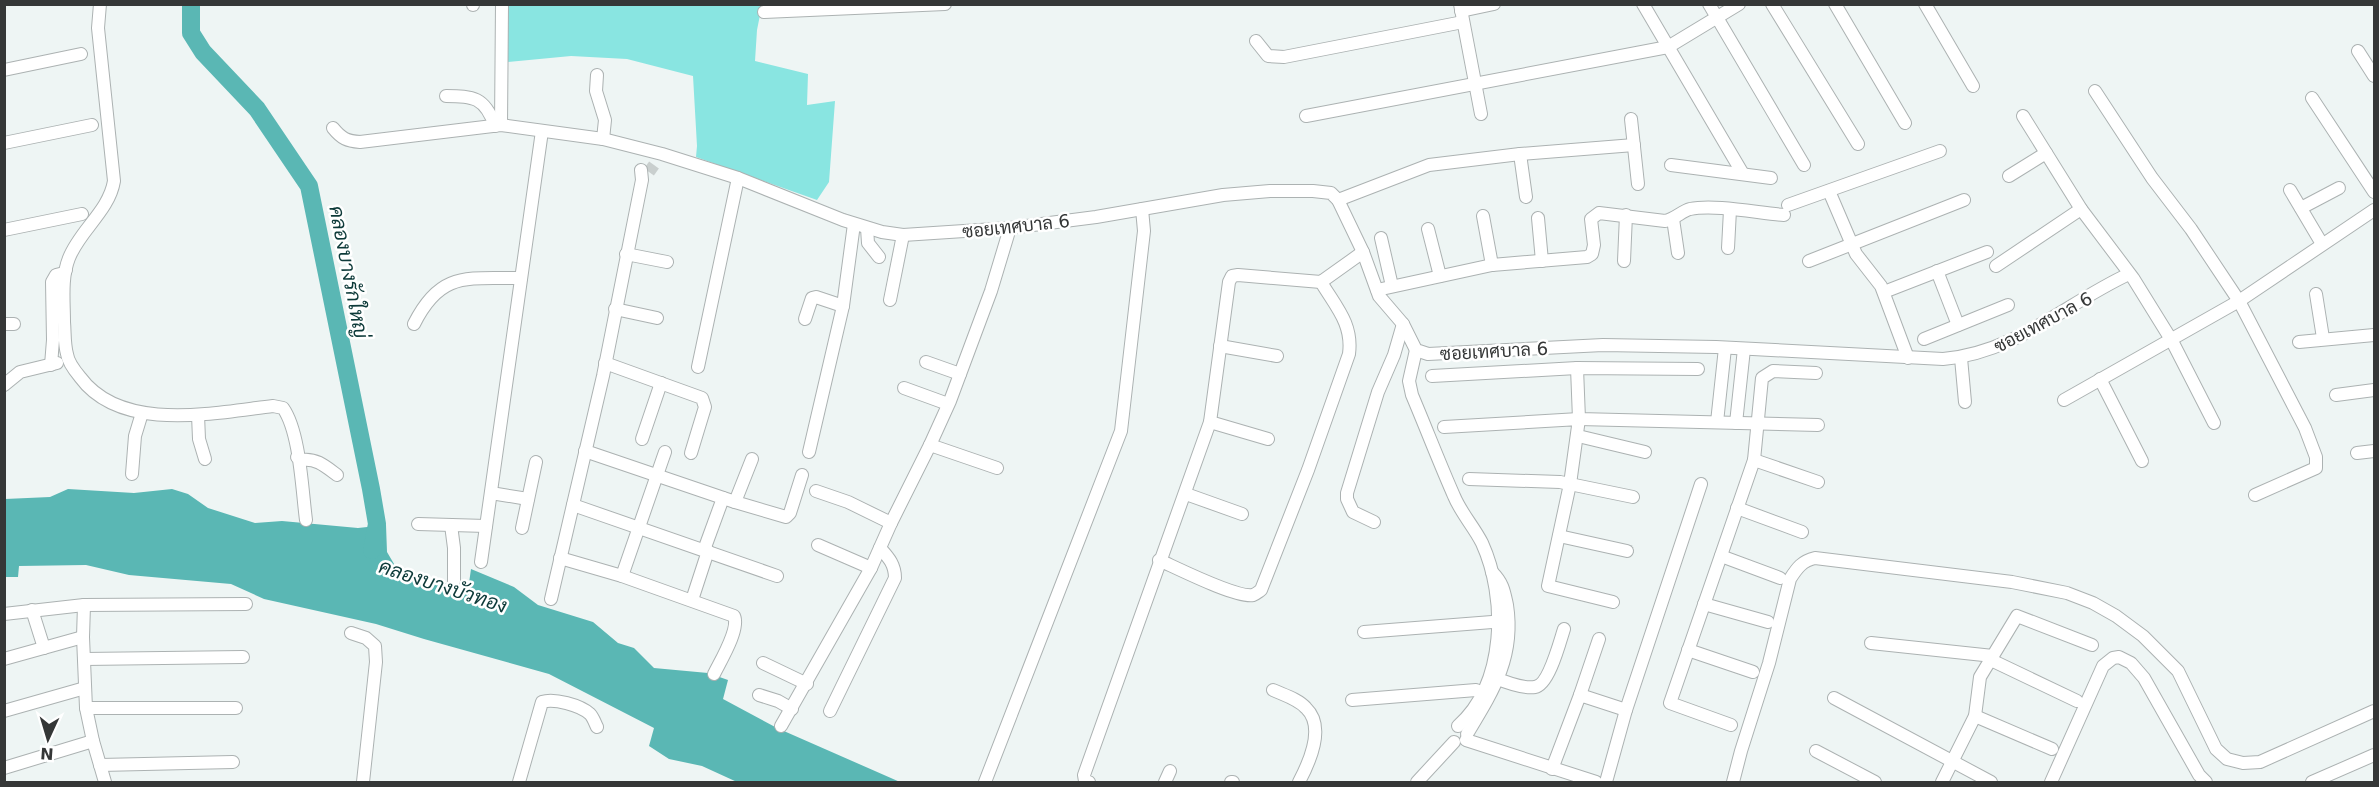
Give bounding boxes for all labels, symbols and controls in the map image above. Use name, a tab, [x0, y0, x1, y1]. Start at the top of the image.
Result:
water label: คลองบางรักใหญ่	[324, 204, 375, 341]
street label: ซอยเทศบาล 6	[961, 210, 1071, 242]
street label: ซอยเทศบาล 6	[1990, 287, 2096, 357]
street label: ซอยเทศบาล 6	[1439, 338, 1549, 364]
water label: คลองบางบัวทอง	[376, 554, 510, 618]
north arrow	[18, 709, 78, 769]
text: N	[40, 744, 54, 763]

